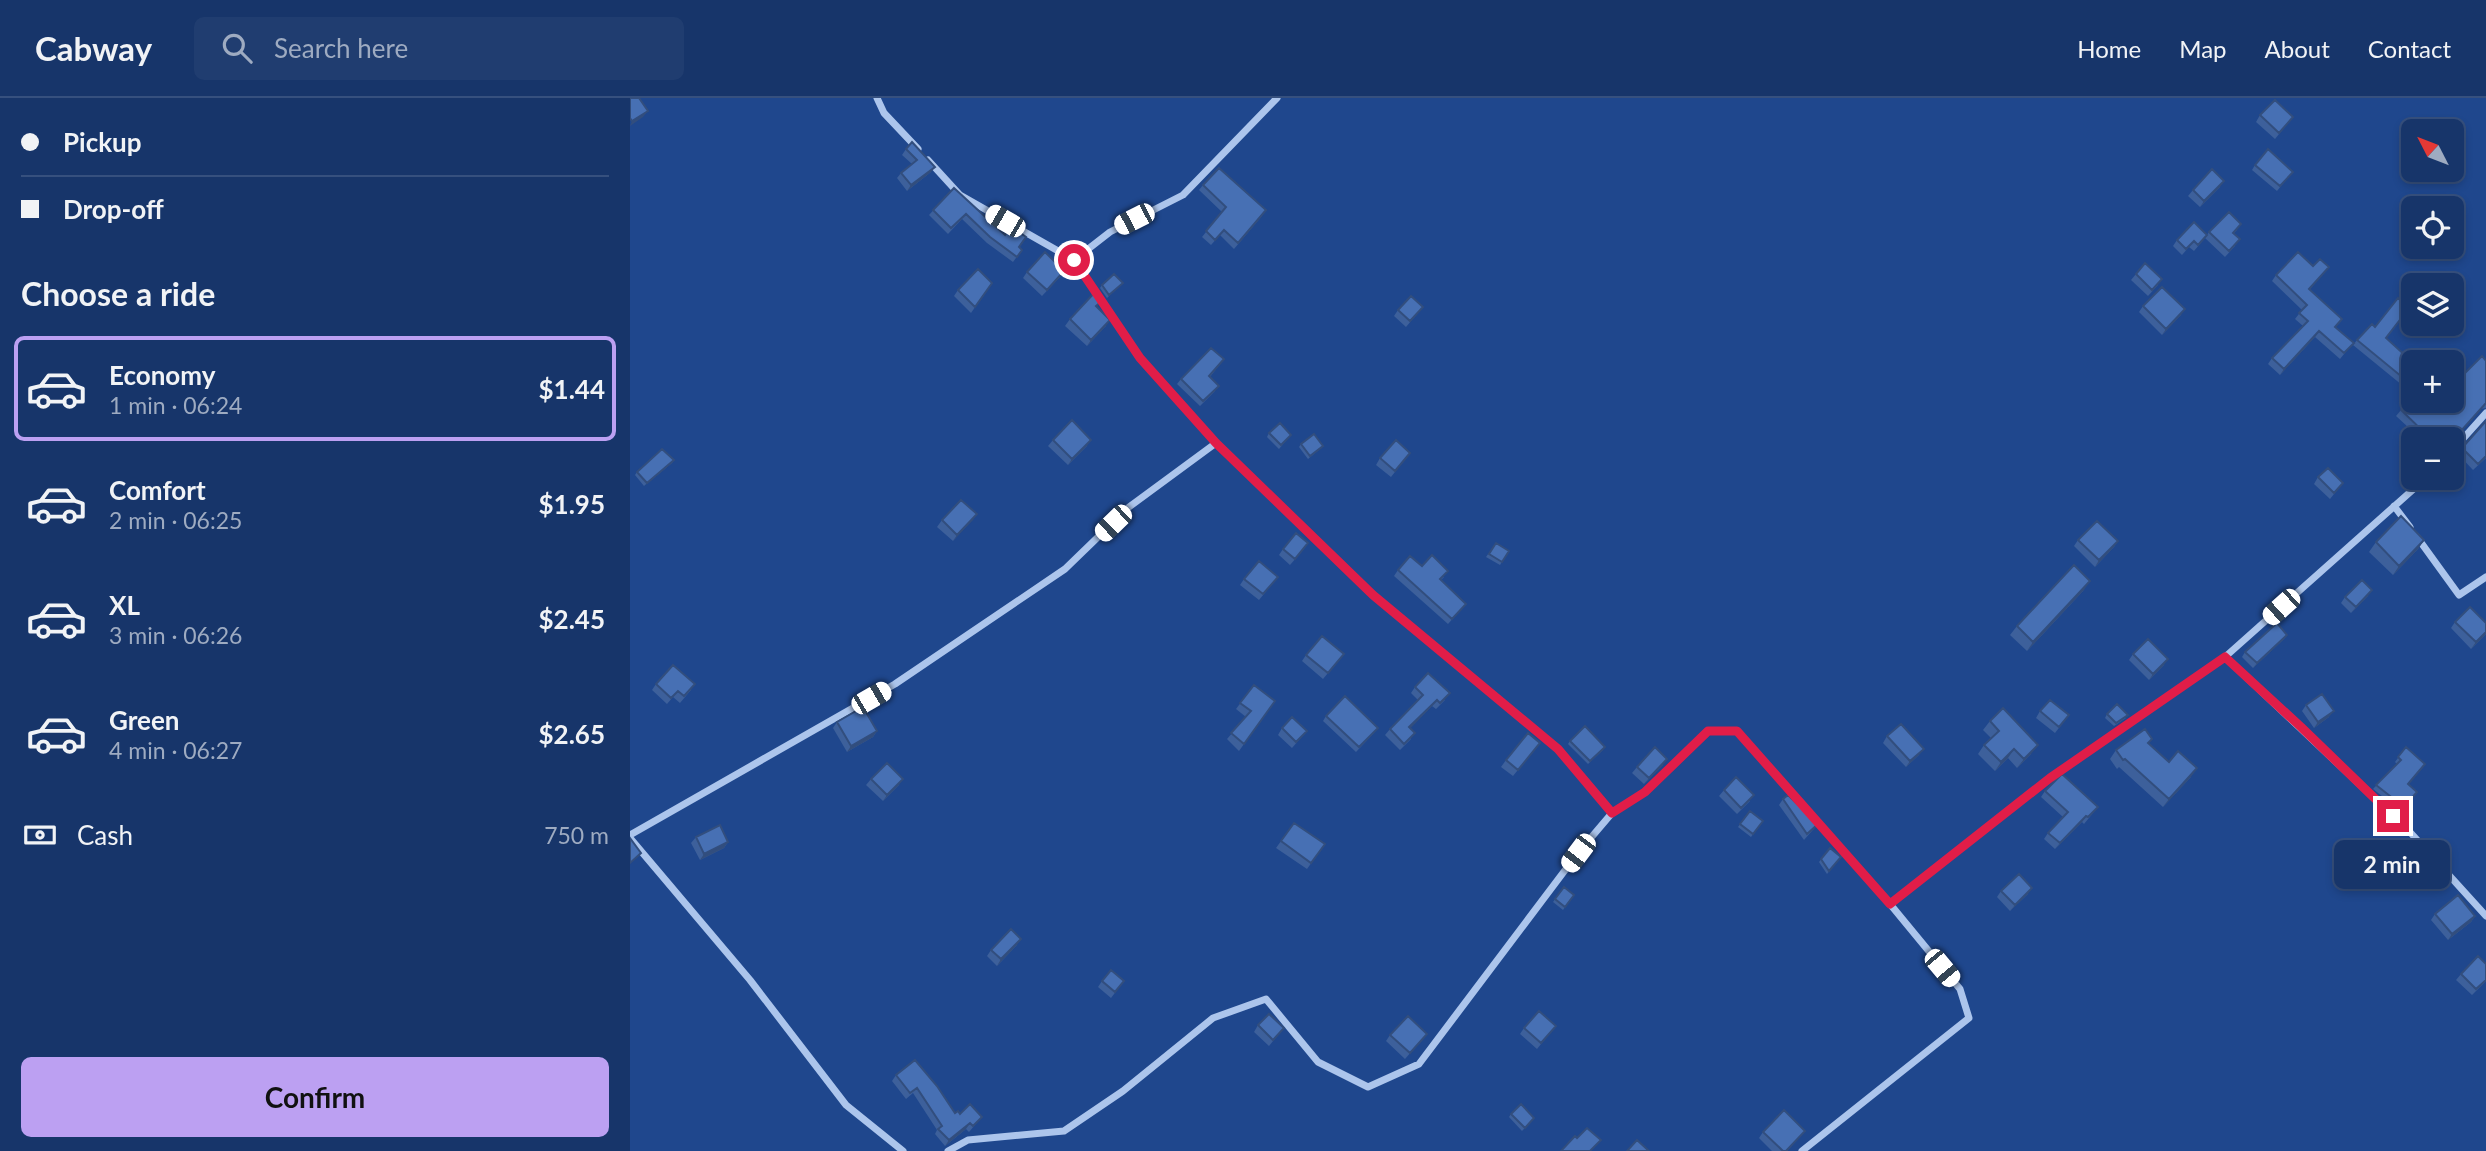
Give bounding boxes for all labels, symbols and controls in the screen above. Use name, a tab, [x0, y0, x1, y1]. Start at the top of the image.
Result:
search box	[194, 17, 684, 80]
text: Cabway	[35, 28, 152, 68]
icon: search	[218, 29, 256, 67]
text: Search here	[274, 32, 408, 64]
text: Home	[2077, 34, 2141, 63]
text: Map	[2179, 34, 2227, 63]
text: About	[2265, 34, 2330, 63]
text: Contact	[2368, 34, 2451, 63]
north arrow	[2401, 119, 2464, 182]
map controls	[2401, 119, 2464, 490]
text: Pickup	[63, 126, 142, 158]
text: Drop-off	[63, 193, 164, 225]
button: locate	[2401, 196, 2464, 259]
car	[1111, 200, 1158, 238]
car	[982, 201, 1029, 241]
route start	[1058, 244, 1090, 276]
button: layers	[2401, 273, 2464, 336]
text: Choose a ride	[21, 274, 215, 313]
button: +	[2401, 350, 2464, 413]
icon: car	[25, 357, 88, 420]
text: Economy	[109, 359, 215, 391]
text: $1.44	[539, 373, 605, 405]
text: 1 min · 06:24	[109, 391, 242, 419]
button: −	[2401, 427, 2464, 490]
icon: car	[25, 472, 88, 535]
text: Comfort	[109, 474, 206, 506]
text: $1.95	[539, 488, 605, 520]
car	[1091, 501, 1136, 545]
text: 2 min · 06:25	[109, 506, 242, 534]
car	[2259, 585, 2304, 629]
icon: car	[25, 587, 88, 650]
text: XL	[109, 589, 140, 621]
text: $2.45	[539, 603, 605, 635]
text: 3 min · 06:26	[109, 621, 242, 649]
car	[848, 678, 895, 718]
icon: car	[25, 702, 88, 765]
text: Green	[109, 704, 179, 736]
text: $2.65	[539, 718, 605, 750]
text: 4 min · 06:27	[109, 736, 242, 764]
route end	[2377, 800, 2409, 832]
icon: cash	[21, 816, 59, 854]
text: Cash	[77, 819, 133, 851]
text: 750 m	[544, 821, 609, 849]
car	[1557, 830, 1600, 876]
callout: 2 min	[2335, 840, 2451, 890]
text: 2 min	[2363, 850, 2421, 878]
car	[1921, 945, 1964, 991]
button: Confirm	[21, 1057, 609, 1137]

